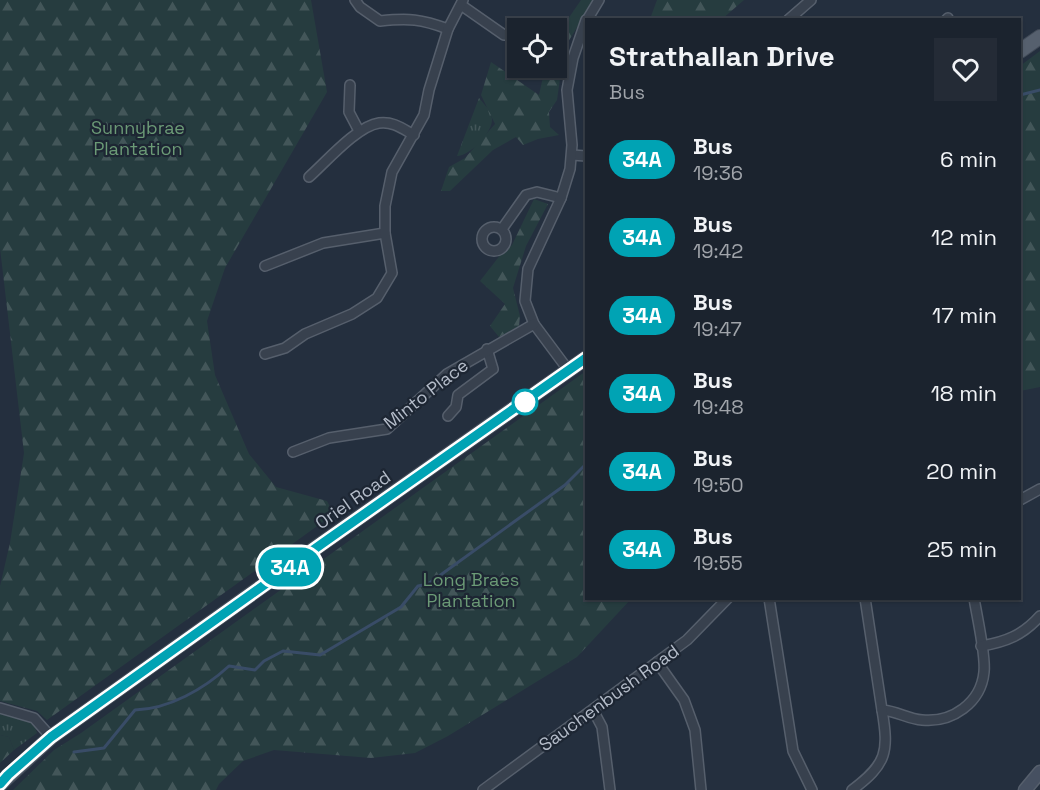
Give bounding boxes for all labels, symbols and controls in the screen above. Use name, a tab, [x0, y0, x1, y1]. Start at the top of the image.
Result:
map controls	[507, 18, 567, 78]
button: locate	[507, 18, 567, 78]
text: Strathallan Drive	[609, 38, 835, 74]
button: heart	[934, 38, 997, 101]
text: Bus	[609, 79, 645, 105]
park label: Sunnybrae Plantation	[91, 116, 185, 160]
text: Bus	[693, 132, 733, 160]
text: 6 min	[940, 145, 997, 173]
text: 34A	[622, 146, 662, 173]
text: 19:36	[693, 160, 743, 186]
text: Bus	[693, 210, 733, 238]
text: 12 min	[931, 223, 997, 251]
text: 34A	[622, 224, 662, 251]
text: 19:42	[693, 238, 743, 264]
text: Bus	[693, 288, 733, 316]
text: 17 min	[932, 301, 997, 329]
text: 34A	[622, 302, 662, 329]
text: 19:47	[693, 316, 742, 342]
street label: Minto Place	[379, 353, 473, 434]
text: Bus	[693, 366, 733, 394]
text: 18 min	[931, 379, 997, 407]
text: 34A	[622, 380, 662, 407]
unlabelled marker	[512, 389, 538, 415]
text: 19:48	[693, 394, 744, 420]
text: Bus	[693, 444, 733, 472]
text: 20 min	[926, 457, 997, 485]
text: 34A	[622, 458, 662, 485]
street label: Oriel Road	[310, 465, 395, 534]
text: 19:50	[693, 472, 743, 498]
text: Bus	[693, 522, 733, 550]
text: 25 min	[927, 535, 997, 563]
text: 34A	[622, 536, 662, 563]
line badge: 34A	[256, 548, 324, 586]
text: 19:55	[693, 550, 743, 576]
text: 34A	[270, 554, 310, 581]
park label: Long Braes Plantation	[423, 568, 519, 612]
street label: Sauchenbush Road	[534, 639, 683, 756]

